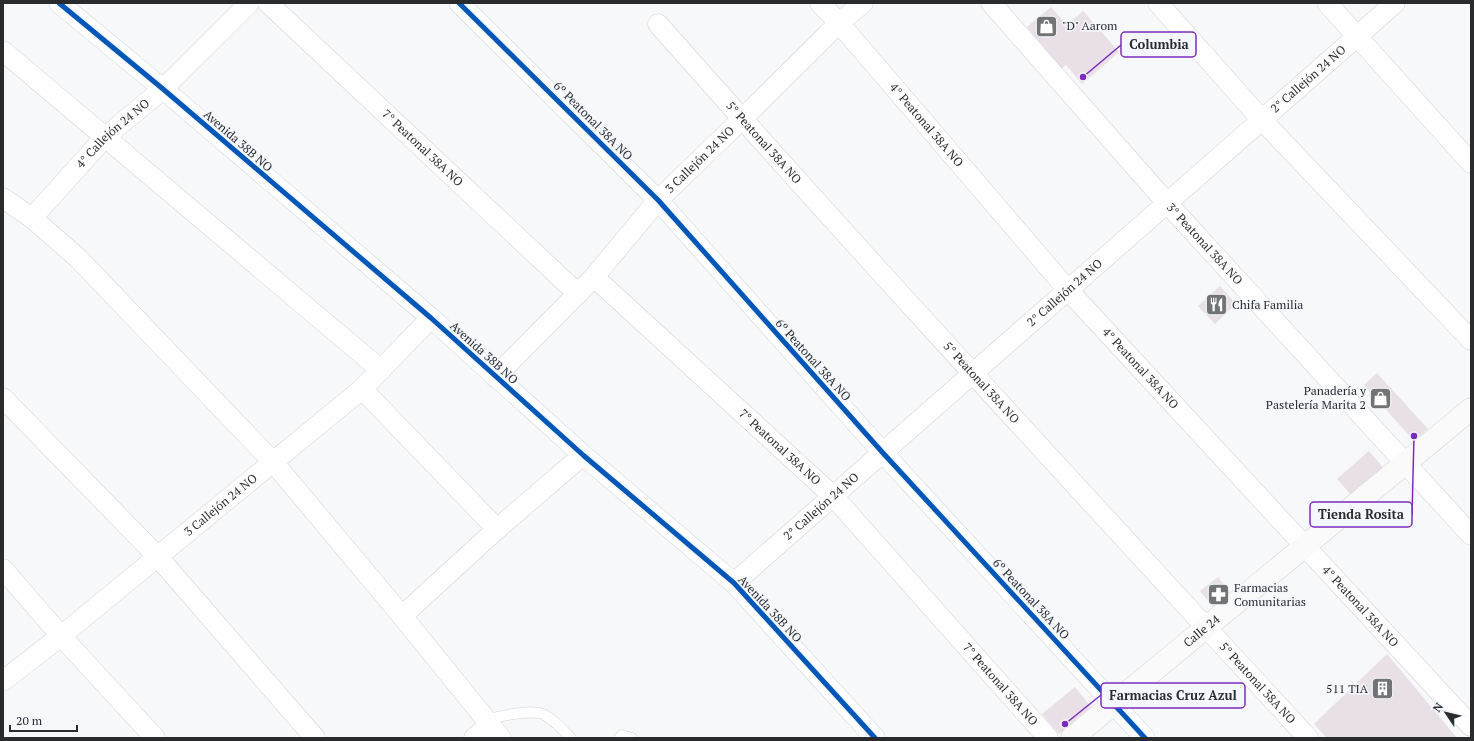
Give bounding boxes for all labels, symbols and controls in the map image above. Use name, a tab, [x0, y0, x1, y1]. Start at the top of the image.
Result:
shop icon: "D" Aarom	[1034, 13, 1060, 39]
place label: "D" Aarom	[1062, 18, 1118, 33]
callout: Columbia	[1121, 32, 1196, 57]
text: Columbia	[1129, 35, 1190, 53]
street label: 2° Callejón 24 NO	[1267, 42, 1349, 116]
street label: 6º Peatonal 38A NO	[551, 78, 636, 163]
street label: 4° Peatonal 38A NO	[887, 80, 967, 170]
street label: 4° Callejón 24 NO	[73, 95, 152, 171]
street label: 5° Peatonal 38A NO	[723, 98, 805, 187]
street label: 7° Peatonal 38A NO	[379, 106, 467, 189]
street label: Avenida 38B NO	[201, 107, 276, 175]
street label: 3 Callejón 24 NO	[662, 123, 737, 196]
street label: 3° Peatonal 38A NO	[1164, 200, 1246, 288]
street label: 2° Callejón 24 NO	[1024, 255, 1105, 329]
restaurant icon: Chifa Familia	[1204, 292, 1230, 318]
place label: Chifa Familia	[1232, 297, 1303, 312]
street label: 6º Peatonal 38A NO	[772, 315, 854, 404]
street label: Avenida 38B NO	[447, 318, 522, 387]
street label: 4° Peatonal 38A NO	[1099, 324, 1182, 412]
street label: 5° Peatonal 38A NO	[941, 338, 1023, 426]
place label: Panadería y Pastelería Marita 2	[1266, 383, 1367, 412]
shop icon: Panadería y Pastelería Marita 2	[1368, 385, 1394, 411]
street label: 7° Peatonal 38A NO	[736, 406, 824, 488]
street label: 2° Callejón 24 NO	[780, 469, 862, 543]
street label: 3 Callejón 24 NO	[181, 470, 260, 539]
callout: Tienda Rosita	[1310, 502, 1412, 527]
text: Tienda Rosita	[1318, 505, 1405, 523]
street label: 6º Peatonal 38A NO	[990, 555, 1073, 642]
street label: 4° Peatonal 38A NO	[1319, 562, 1402, 650]
street label: Avenida 38B NO	[735, 572, 805, 645]
place label: Farmacias Comunitarias	[1234, 580, 1306, 609]
pharmacy icon: Farmacias Comunitarias	[1205, 582, 1231, 608]
street label: Calle 24	[1180, 611, 1223, 650]
street label: 7° Peatonal 38A NO	[960, 639, 1041, 728]
street label: 5° Peatonal 38A NO	[1217, 639, 1299, 727]
building icon: 511 TIA	[1370, 676, 1396, 702]
place label: 511 TIA	[1326, 681, 1369, 696]
callout: Farmacias Cruz Azul	[1101, 683, 1245, 708]
text: Farmacias Cruz Azul	[1109, 686, 1237, 704]
north arrow	[1426, 693, 1466, 733]
text: N	[1430, 699, 1446, 715]
scale bar	[10, 707, 77, 733]
text: 20 m	[16, 713, 43, 728]

